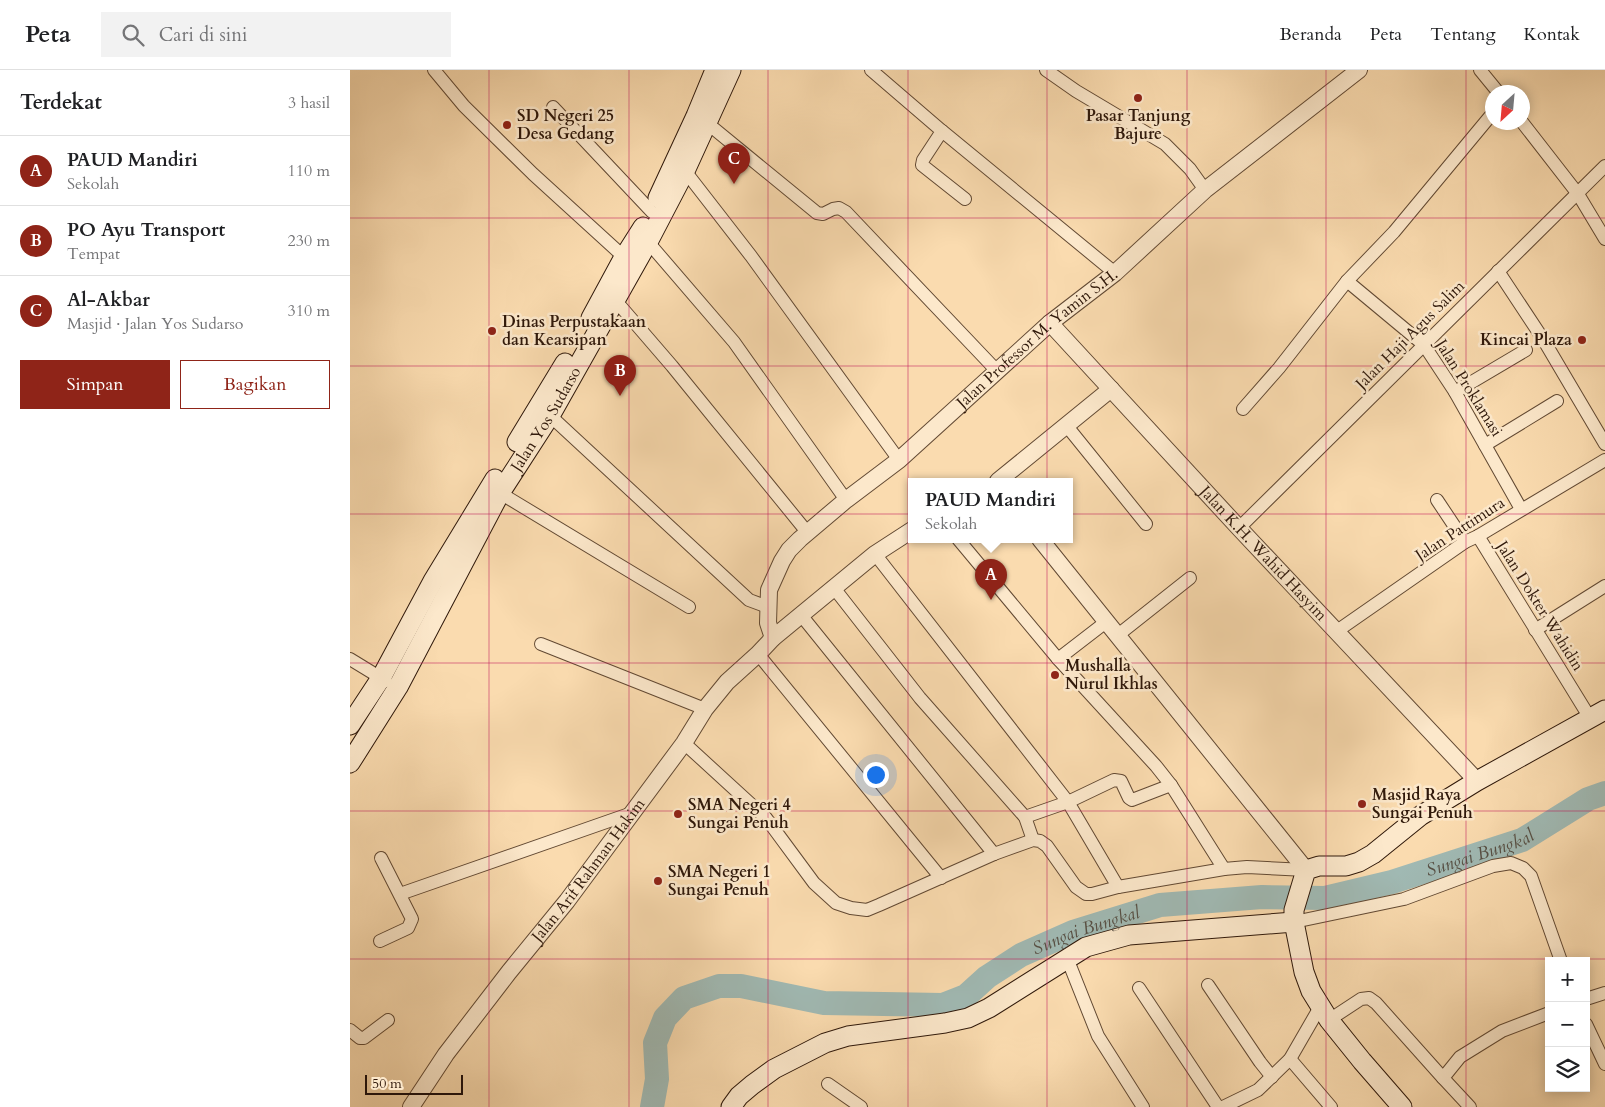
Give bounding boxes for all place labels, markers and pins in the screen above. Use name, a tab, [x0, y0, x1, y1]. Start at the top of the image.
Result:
marker: Pasar Tanjung Bajure	[1132, 92, 1144, 104]
place label: SD Negeri 25 Desa Gedang	[517, 105, 614, 145]
place label: Pasar Tanjung Bajure	[1086, 105, 1191, 145]
marker: SD Negeri 25 Desa Gedang	[501, 119, 513, 131]
pin: C	[718, 143, 750, 184]
place label: Dinas Perpustakaan dan Kearsipan	[502, 311, 647, 351]
marker: Dinas Perpustakaan dan Kearsipan	[486, 325, 498, 337]
place label: Kincai Plaza	[1480, 329, 1572, 351]
marker: Kincai Plaza	[1576, 334, 1588, 346]
pin: B	[604, 355, 636, 396]
pin: A	[975, 559, 1007, 600]
place label: Mushalla Nurul Ikhlas	[1065, 655, 1158, 695]
marker: Mushalla Nurul Ikhlas	[1049, 669, 1061, 681]
place label: Masjid Raya Sungai Penuh	[1372, 784, 1473, 824]
place label: SMA Negeri 4 Sungai Penuh	[688, 794, 791, 834]
marker: Masjid Raya Sungai Penuh	[1356, 798, 1368, 810]
marker: SMA Negeri 4 Sungai Penuh	[672, 808, 684, 820]
place label: SMA Negeri 1 Sungai Penuh	[668, 861, 771, 901]
marker: SMA Negeri 1 Sungai Penuh	[652, 875, 664, 887]

